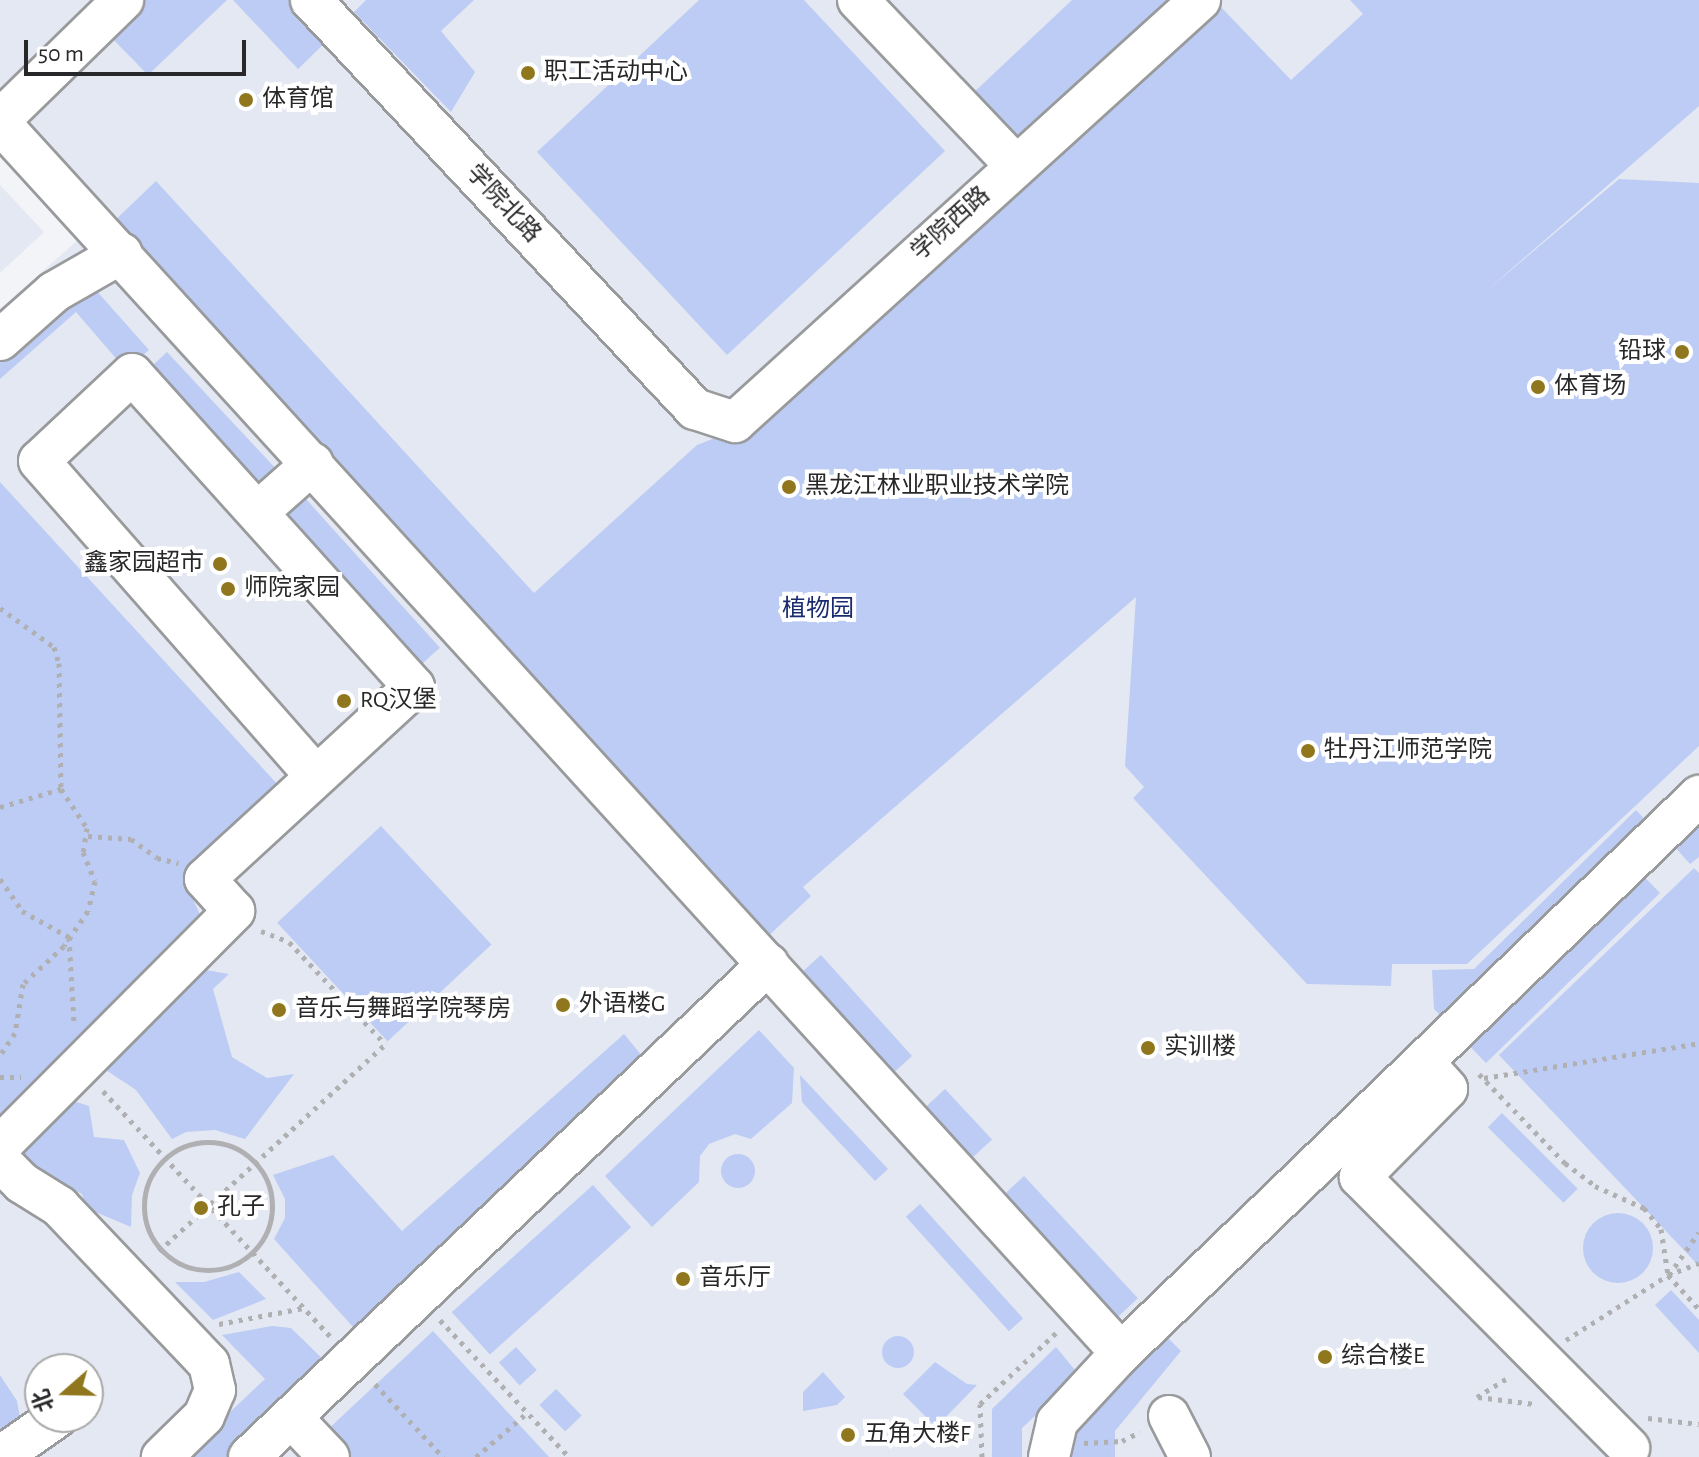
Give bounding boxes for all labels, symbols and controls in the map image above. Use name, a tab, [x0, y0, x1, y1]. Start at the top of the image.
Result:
scale bar	[28, 24, 250, 74]
text: 50 m	[38, 42, 84, 66]
place label: 职工活动中心	[544, 59, 688, 87]
marker: 职工活动中心	[519, 64, 537, 82]
place label: 体育馆	[262, 86, 334, 114]
marker: 体育馆	[237, 91, 255, 109]
street label: 学院北路	[460, 159, 546, 249]
street label: 学院西路	[906, 181, 996, 267]
place label: 铅球	[1618, 338, 1666, 366]
marker: 铅球	[1673, 343, 1691, 361]
place label: 体育场	[1554, 373, 1626, 401]
marker: 体育场	[1529, 378, 1547, 396]
place label: 黑龙江林业职业技术学院	[805, 473, 1069, 501]
marker: 黑龙江林业职业技术学院	[780, 478, 798, 496]
place label: 鑫家园超市	[84, 550, 204, 578]
marker: 鑫家园超市	[211, 555, 229, 573]
place label: 师院家园	[244, 575, 340, 603]
marker: 师院家园	[219, 580, 237, 598]
park label: 植物园	[782, 596, 854, 624]
place label: RQ汉堡	[360, 687, 436, 715]
marker: RQ汉堡	[335, 692, 353, 710]
place label: 牡丹江师范学院	[1324, 737, 1492, 765]
marker: 牡丹江师范学院	[1299, 742, 1317, 760]
place label: 外语楼G	[579, 991, 665, 1019]
place label: 音乐与舞蹈学院琴房	[295, 996, 511, 1024]
marker: 外语楼G	[554, 996, 572, 1014]
marker: 音乐与舞蹈学院琴房	[270, 1001, 288, 1019]
place label: 实训楼	[1164, 1034, 1236, 1062]
marker: 实训楼	[1139, 1039, 1157, 1057]
place label: 孔子	[217, 1194, 265, 1222]
marker: 孔子	[192, 1199, 210, 1217]
place label: 音乐厅	[699, 1265, 771, 1293]
marker: 音乐厅	[674, 1270, 692, 1288]
place label: 综合楼E	[1341, 1343, 1425, 1371]
marker: 综合楼E	[1316, 1348, 1334, 1366]
north arrow	[24, 1353, 104, 1433]
text: 北	[29, 1386, 57, 1415]
place label: 五角大楼F	[864, 1421, 970, 1449]
marker: 五角大楼F	[839, 1426, 857, 1444]

